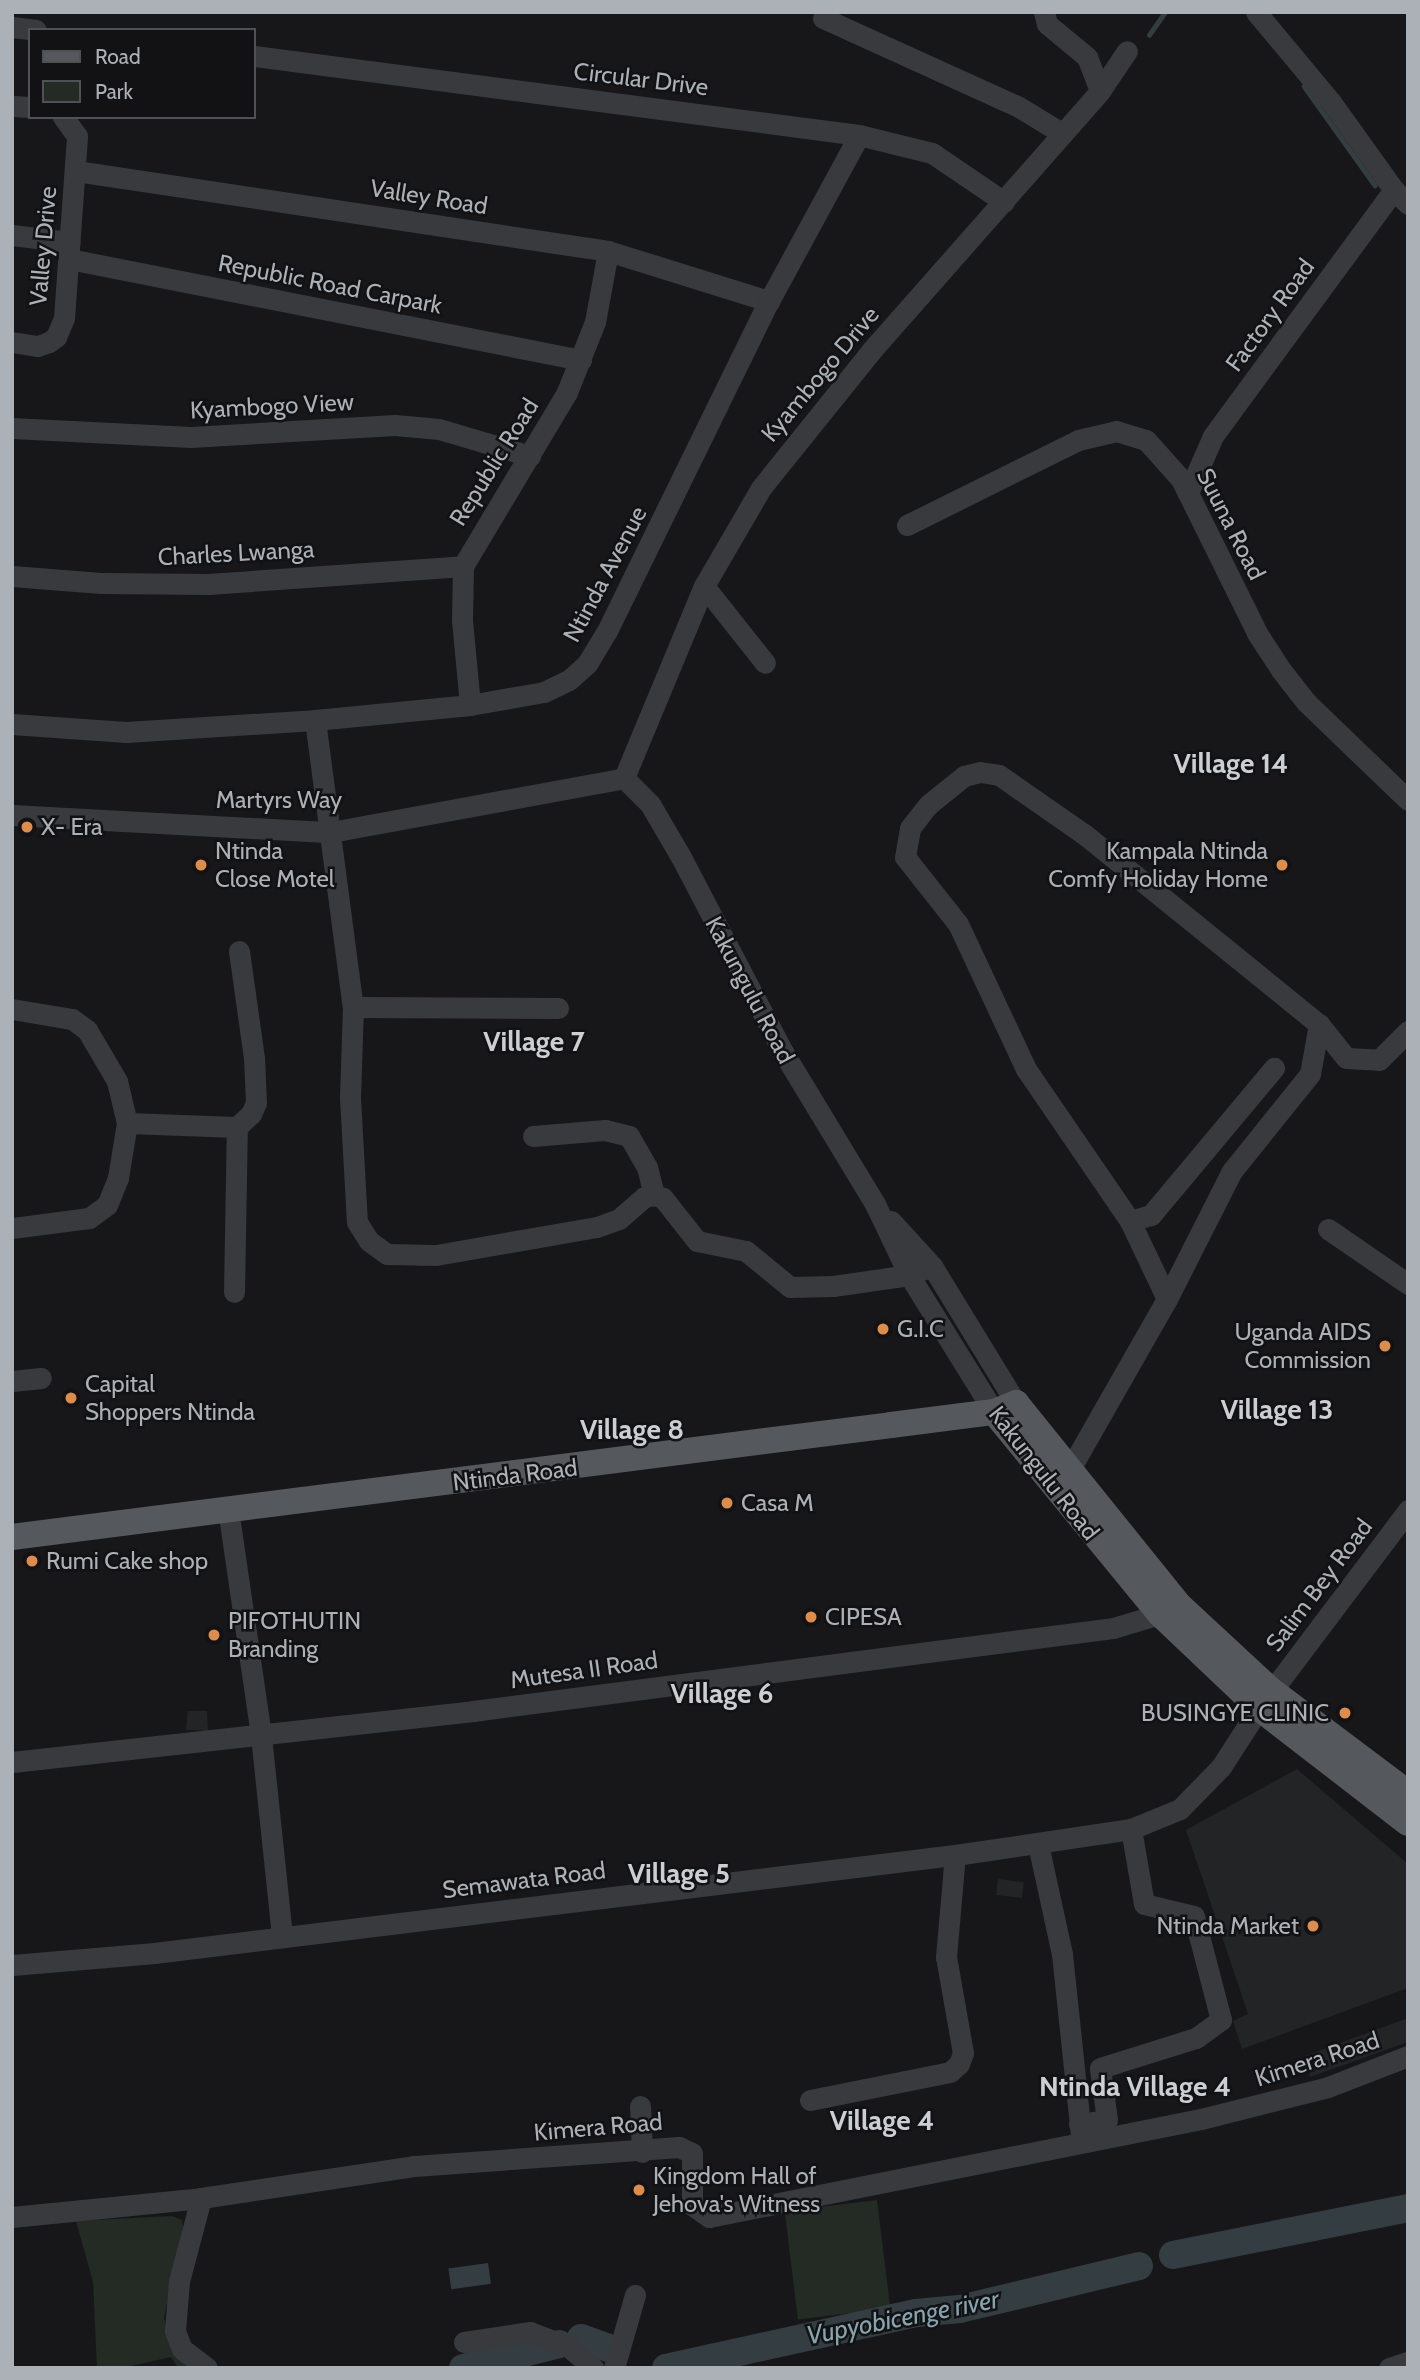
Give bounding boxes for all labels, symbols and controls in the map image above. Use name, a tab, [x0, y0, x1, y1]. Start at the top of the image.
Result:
legend	[28, 28, 256, 119]
text: Road	[95, 44, 141, 69]
street label: Circular Drive	[572, 56, 710, 102]
text: Park	[95, 79, 133, 104]
street label: Valley Road	[368, 174, 490, 220]
street label: Valley Drive	[23, 185, 63, 307]
street label: Republic Road Carpark	[216, 248, 444, 320]
street label: Factory Road	[1220, 253, 1320, 377]
street label: Kyambogo Drive	[755, 301, 885, 447]
street label: Kyambogo View	[189, 387, 355, 425]
street label: Republic Road	[443, 393, 545, 531]
street label: Suuna Road	[1191, 463, 1271, 585]
street label: Ntinda Avenue	[557, 501, 653, 647]
street label: Charles Lwanga	[157, 535, 315, 571]
district label: Village 14	[1174, 746, 1288, 780]
street label: Martyrs Way	[216, 786, 342, 814]
place label: X- Era	[41, 813, 103, 841]
marker: X- Era	[19, 819, 35, 835]
place label: Ntinda Close Motel	[215, 837, 334, 893]
place label: Kampala Ntinda Comfy Holiday Home	[1048, 837, 1268, 893]
marker: Ntinda Close Motel	[193, 857, 209, 873]
marker: Kampala Ntinda Comfy Holiday Home	[1274, 857, 1290, 873]
street label: Kakungulu Road	[699, 912, 801, 1068]
district label: Village 7	[483, 1024, 585, 1058]
place label: G.I.C	[897, 1315, 944, 1343]
place label: Uganda AIDS Commission	[1234, 1318, 1371, 1374]
marker: G.I.C	[875, 1321, 891, 1337]
marker: Uganda AIDS Commission	[1377, 1338, 1393, 1354]
place label: Capital Shoppers Ntinda	[85, 1370, 255, 1426]
marker: Capital Shoppers Ntinda	[63, 1390, 79, 1406]
district label: Village 13	[1221, 1392, 1333, 1426]
street label: Kakungulu Road	[983, 1400, 1105, 1546]
district label: Village 8	[580, 1412, 684, 1446]
street label: Ntinda Road	[451, 1453, 579, 1497]
place label: Casa M	[741, 1489, 814, 1517]
marker: Casa M	[719, 1495, 735, 1511]
street label: Salim Bey Road	[1260, 1513, 1378, 1657]
place label: Rumi Cake shop	[46, 1547, 208, 1575]
marker: Rumi Cake shop	[24, 1553, 40, 1569]
place label: CIPESA	[825, 1603, 902, 1631]
place label: PIFOTHUTIN Branding	[228, 1607, 361, 1663]
marker: CIPESA	[803, 1609, 819, 1625]
marker: PIFOTHUTIN Branding	[206, 1627, 222, 1643]
street label: Mutesa II Road	[508, 1645, 660, 1695]
district label: Village 6	[671, 1676, 773, 1710]
place label: BUSINGYE CLINIC	[1141, 1699, 1329, 1727]
marker: BUSINGYE CLINIC	[1335, 1703, 1355, 1723]
street label: Semawata Road	[441, 1856, 607, 1904]
district label: Village 5	[628, 1856, 730, 1890]
place label: Ntinda Market	[1156, 1912, 1299, 1940]
marker: Ntinda Market	[1305, 1918, 1321, 1934]
street label: Kimera Road	[1251, 2025, 1383, 2093]
district label: Ntinda Village 4	[1039, 2069, 1231, 2103]
district label: Village 4	[830, 2103, 934, 2137]
street label: Kimera Road	[533, 2107, 663, 2147]
place label: Kingdom Hall of Jehova's Witness	[653, 2162, 820, 2218]
marker: Kingdom Hall of Jehova's Witness	[631, 2182, 647, 2198]
water label: Vupyobicenge river	[804, 2284, 1002, 2352]

